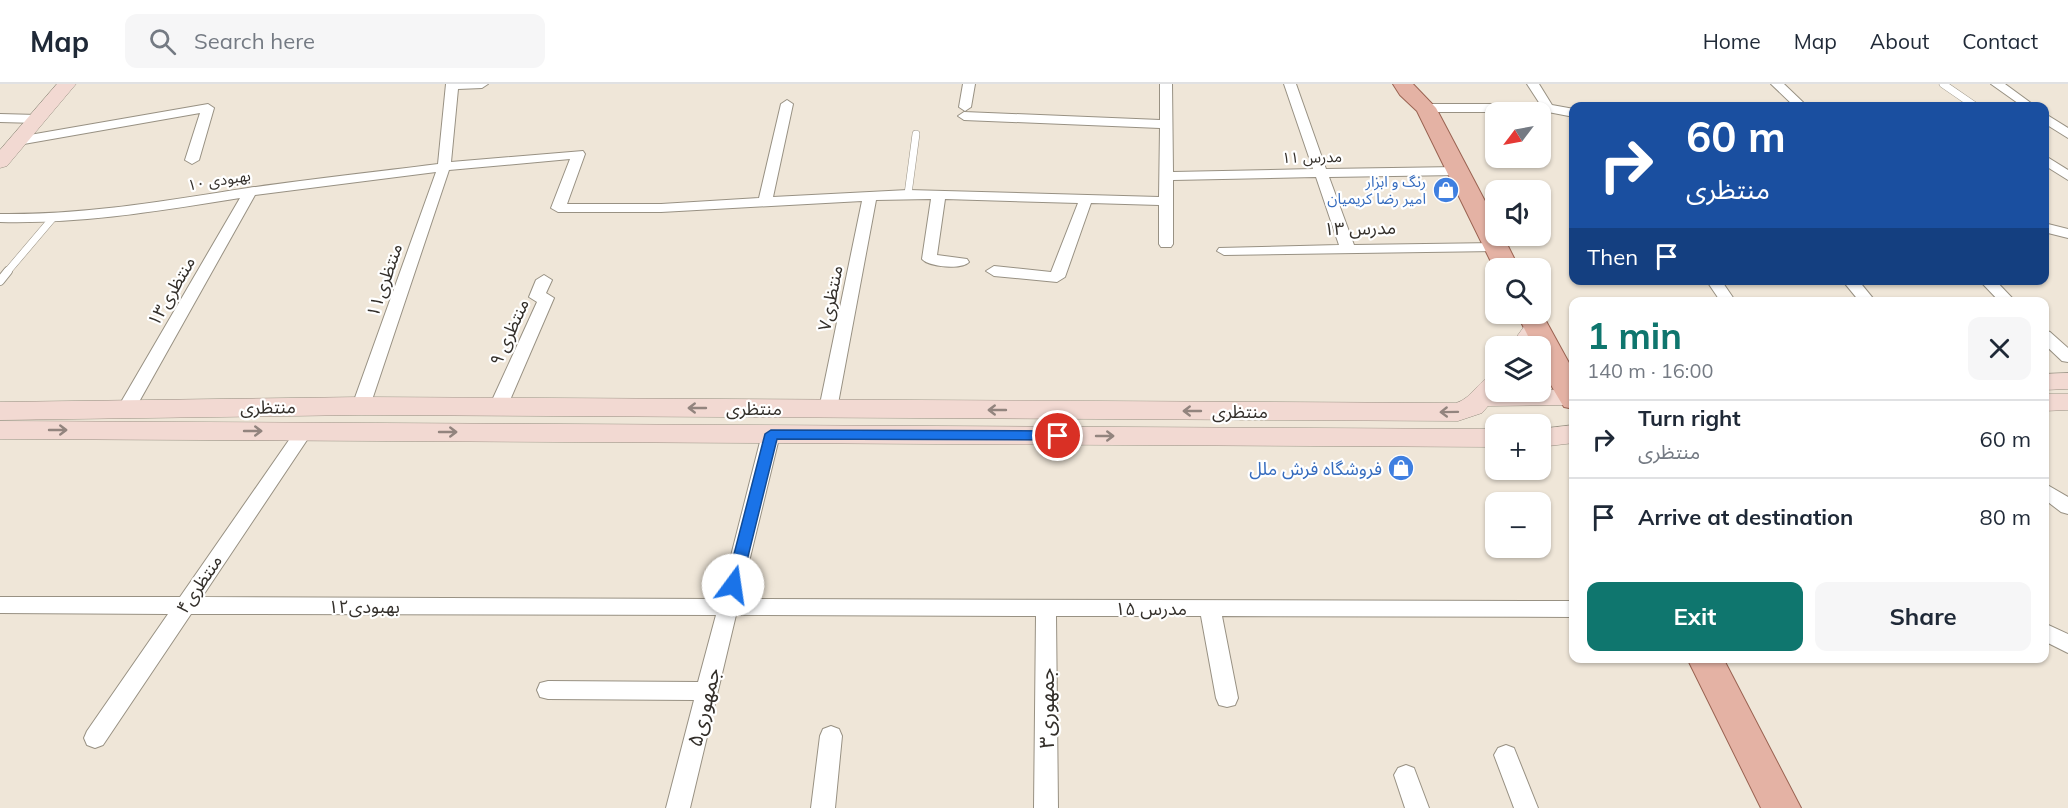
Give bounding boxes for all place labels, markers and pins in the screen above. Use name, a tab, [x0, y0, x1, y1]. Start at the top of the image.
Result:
place label: رنگ و ابزار امیر رضا کریمیان	[1327, 172, 1426, 208]
shop icon: رنگ و ابزار امیر رضا کریمیان	[1431, 175, 1461, 205]
pin	[1032, 410, 1083, 461]
shop icon: فروشگاه فرش ملل	[1386, 453, 1416, 483]
place label: فروشگاه فرش ملل	[1249, 457, 1382, 480]

